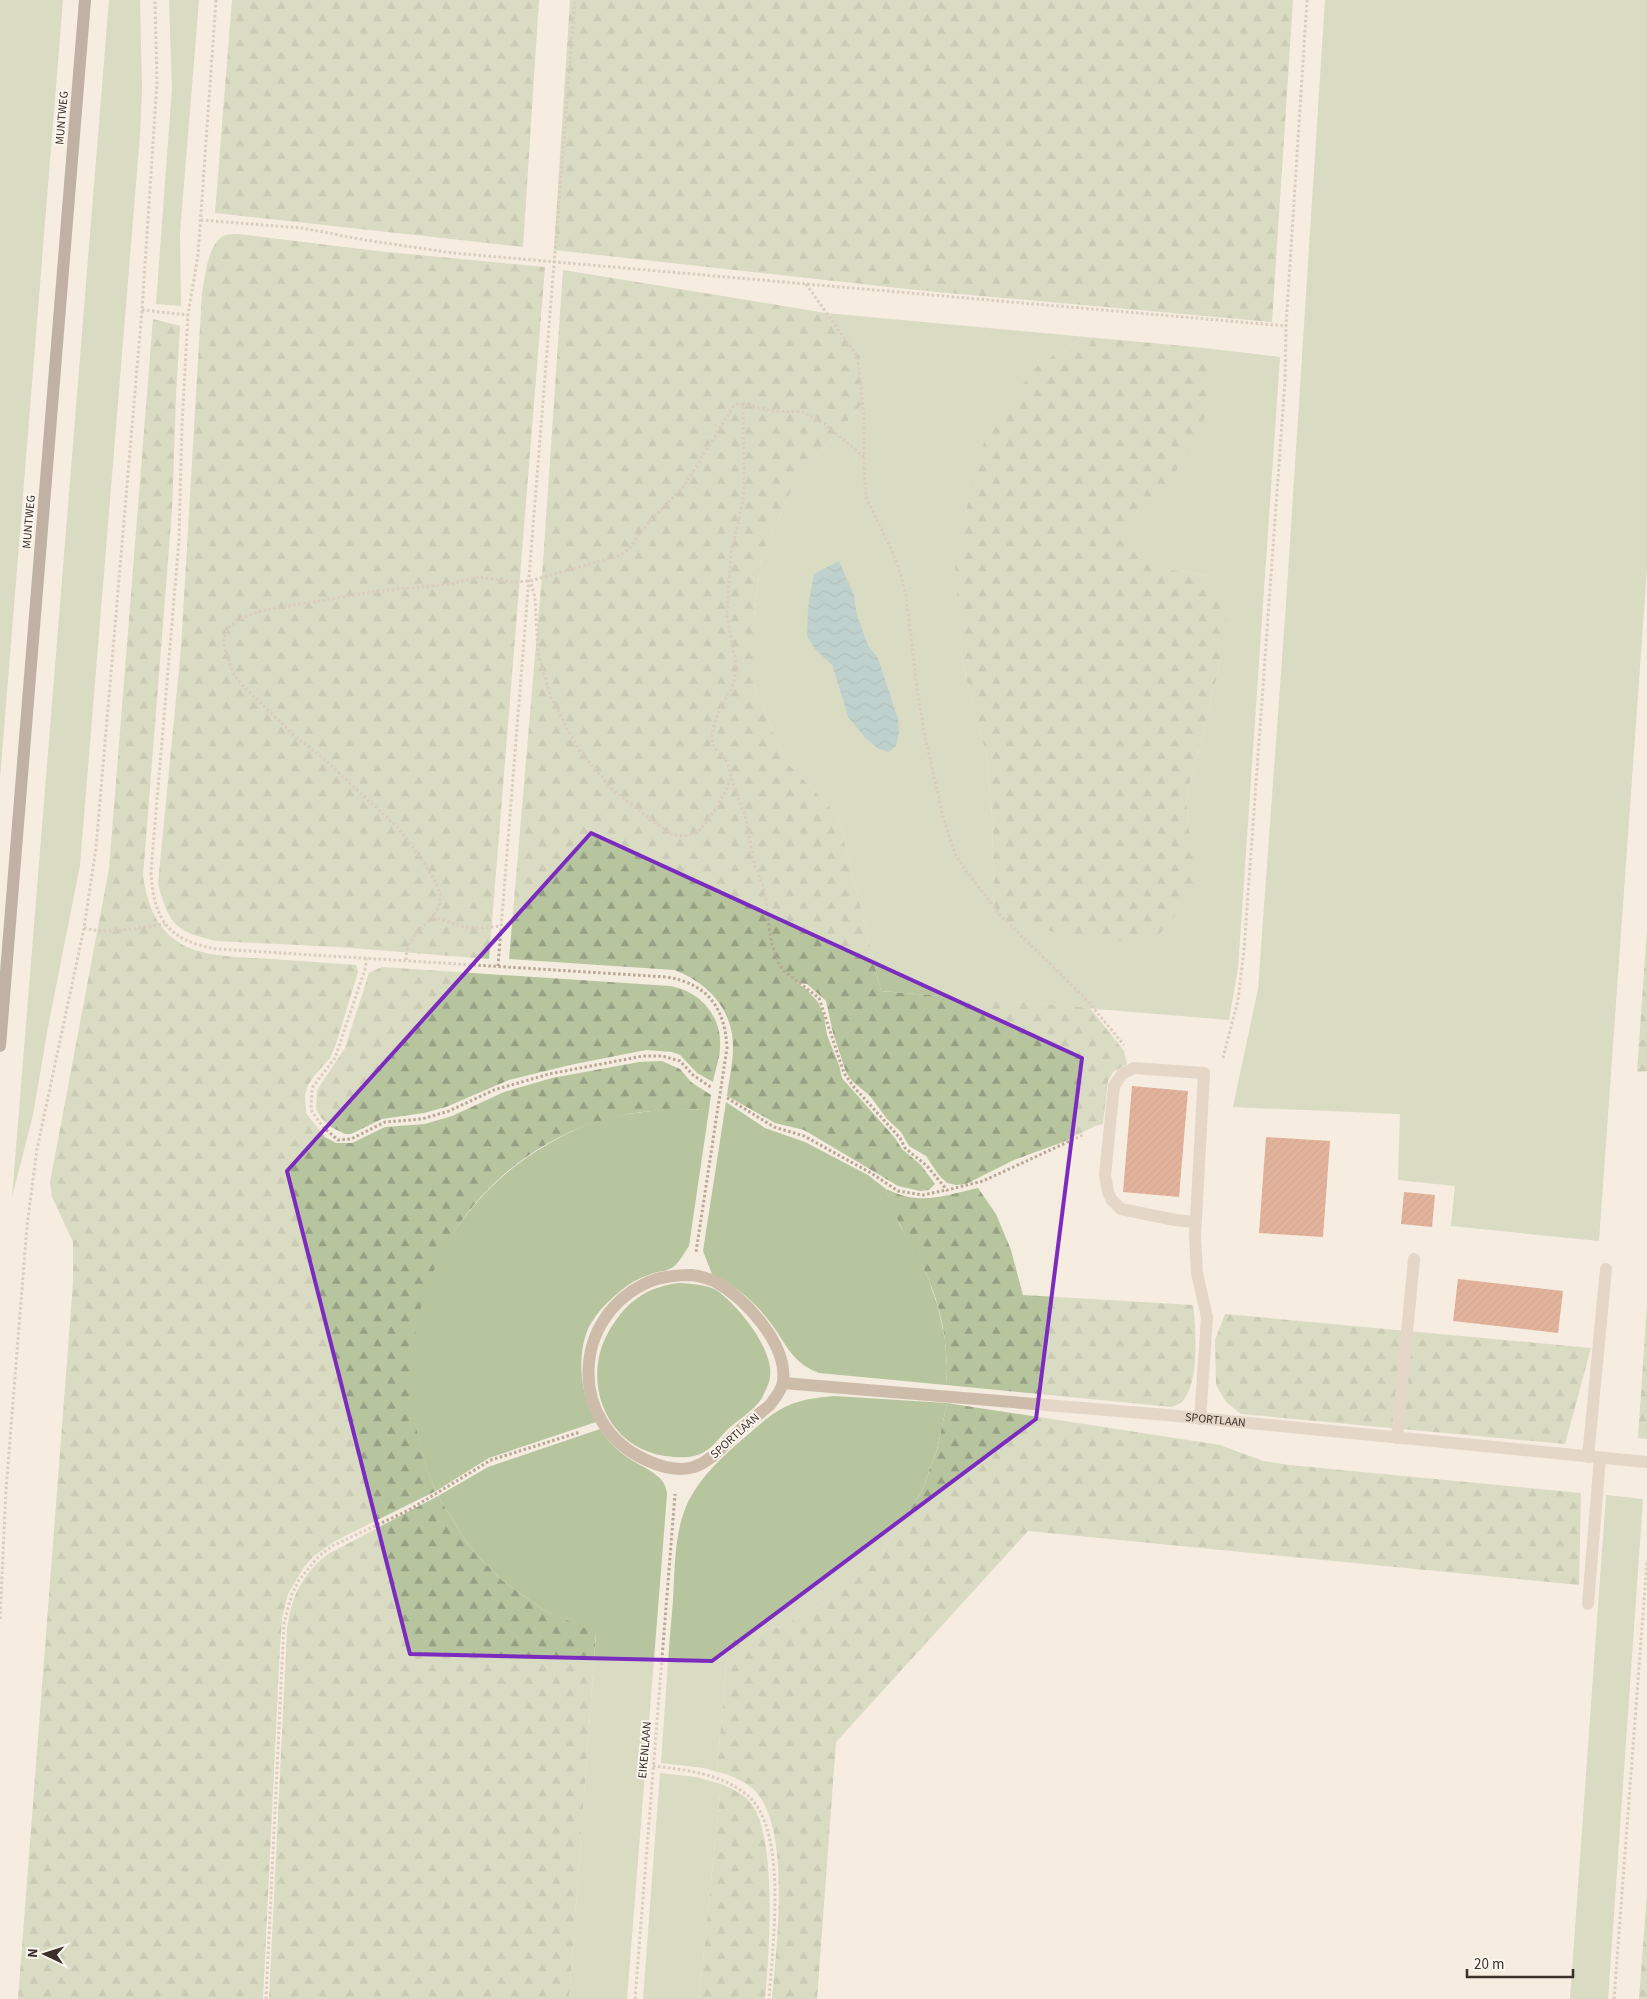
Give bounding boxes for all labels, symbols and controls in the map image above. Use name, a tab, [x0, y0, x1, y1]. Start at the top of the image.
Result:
street label: MUNTWEG	[51, 90, 73, 146]
street label: MUNTWEG	[18, 494, 40, 550]
street label: SPORTLAAN	[1184, 1408, 1247, 1431]
street label: SPORTLAAN	[707, 1409, 763, 1463]
street label: EIKENLAAN	[634, 1721, 656, 1779]
north arrow	[20, 1929, 70, 1979]
scale bar	[1467, 1946, 1573, 1978]
text: N	[23, 1948, 43, 1959]
text: 20 m	[1474, 1954, 1504, 1975]

